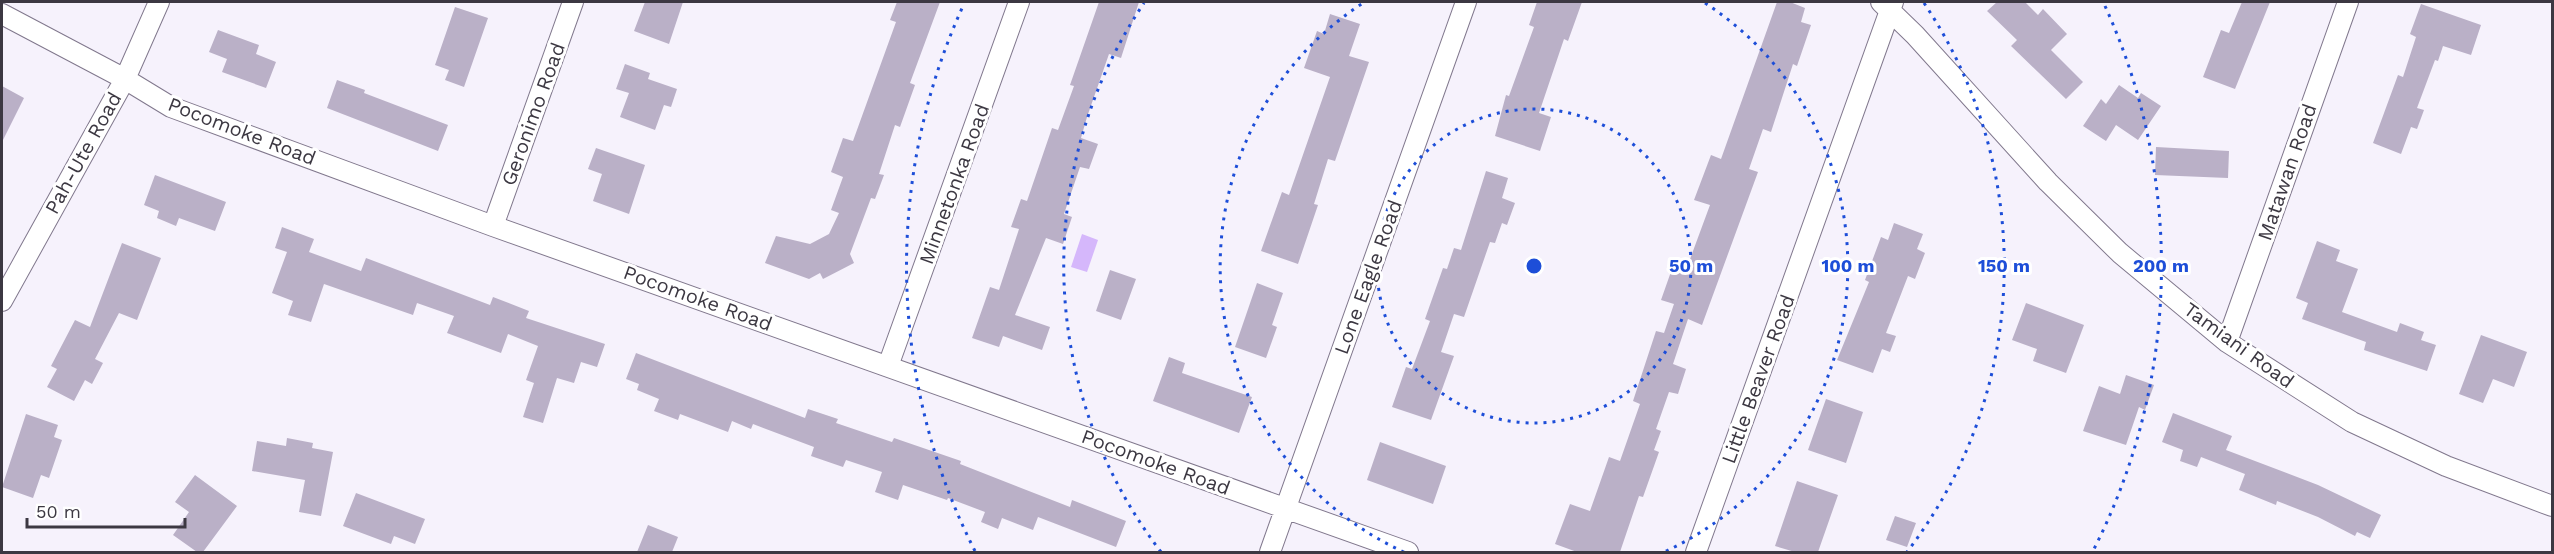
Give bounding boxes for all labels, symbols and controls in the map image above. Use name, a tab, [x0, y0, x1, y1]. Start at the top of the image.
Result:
street label: Geronimo Road	[496, 39, 570, 189]
street label: Pah-Ute Road	[40, 88, 126, 218]
street label: Pocomoke Road	[165, 92, 319, 170]
street label: Matawan Road	[2252, 100, 2322, 244]
street label: Minnetonka Road	[914, 101, 994, 267]
street label: Lone Eagle Road	[1329, 197, 1407, 357]
text: 50 m	[1669, 255, 1713, 276]
text: 100 m	[1821, 255, 1875, 276]
text: 150 m	[1978, 255, 2030, 276]
text: 200 m	[2133, 255, 2189, 276]
centre of rings	[1524, 256, 1544, 276]
street label: Pocomoke Road	[620, 260, 776, 336]
street label: Little Beaver Road	[1716, 291, 1800, 467]
street label: Tamiani Road	[2179, 297, 2299, 393]
street label: Pocomoke Road	[1078, 424, 1234, 500]
scale bar	[27, 491, 184, 529]
text: 50 m	[36, 501, 81, 522]

